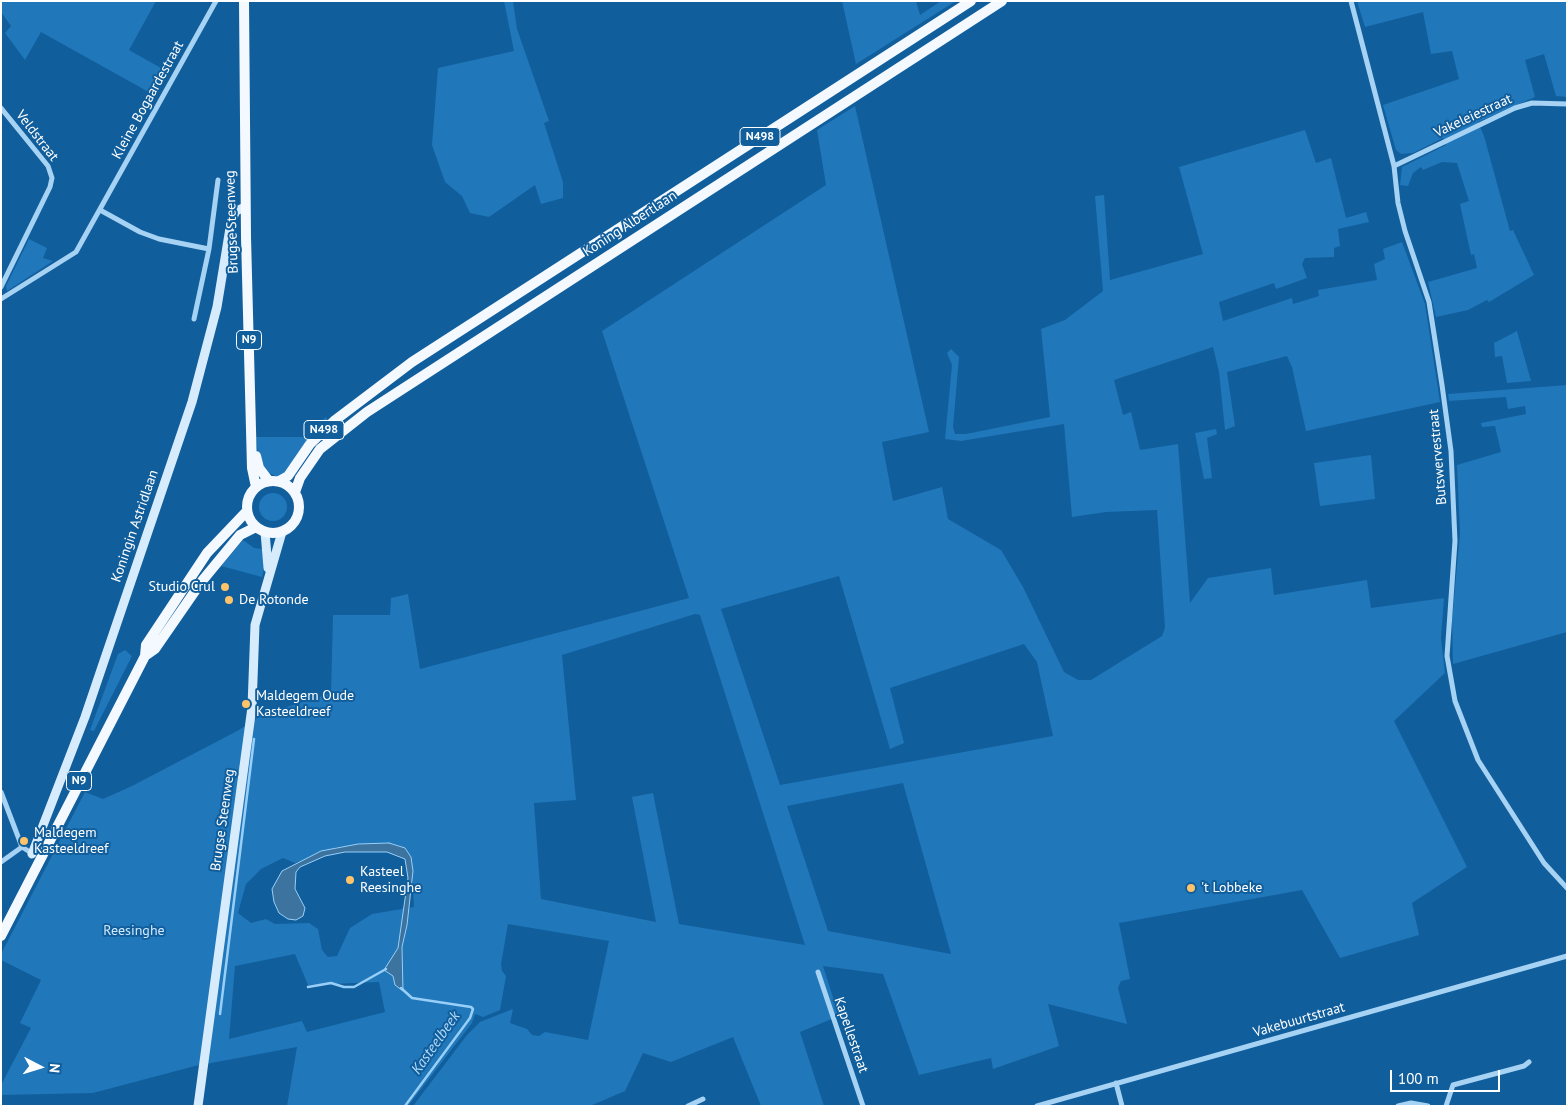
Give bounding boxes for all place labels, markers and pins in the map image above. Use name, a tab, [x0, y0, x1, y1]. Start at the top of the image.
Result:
place label: Studio Crul	[149, 579, 215, 595]
marker: Studio Crul	[219, 581, 231, 593]
place label: De Rotonde	[239, 592, 309, 608]
marker: De Rotonde	[223, 594, 235, 606]
place label: Maldegem Oude Kasteeldreef	[256, 688, 354, 720]
marker: Maldegem Oude Kasteeldreef	[240, 698, 252, 710]
place label: Maldegem Kasteeldreef	[34, 825, 109, 858]
marker: Maldegem Kasteeldreef	[18, 835, 30, 847]
place label: Kasteel Reesinghe	[360, 864, 421, 896]
marker: Kasteel Reesinghe	[344, 874, 356, 886]
place label: 't Lobbeke	[1201, 880, 1262, 896]
marker: 't Lobbeke	[1185, 882, 1197, 894]

